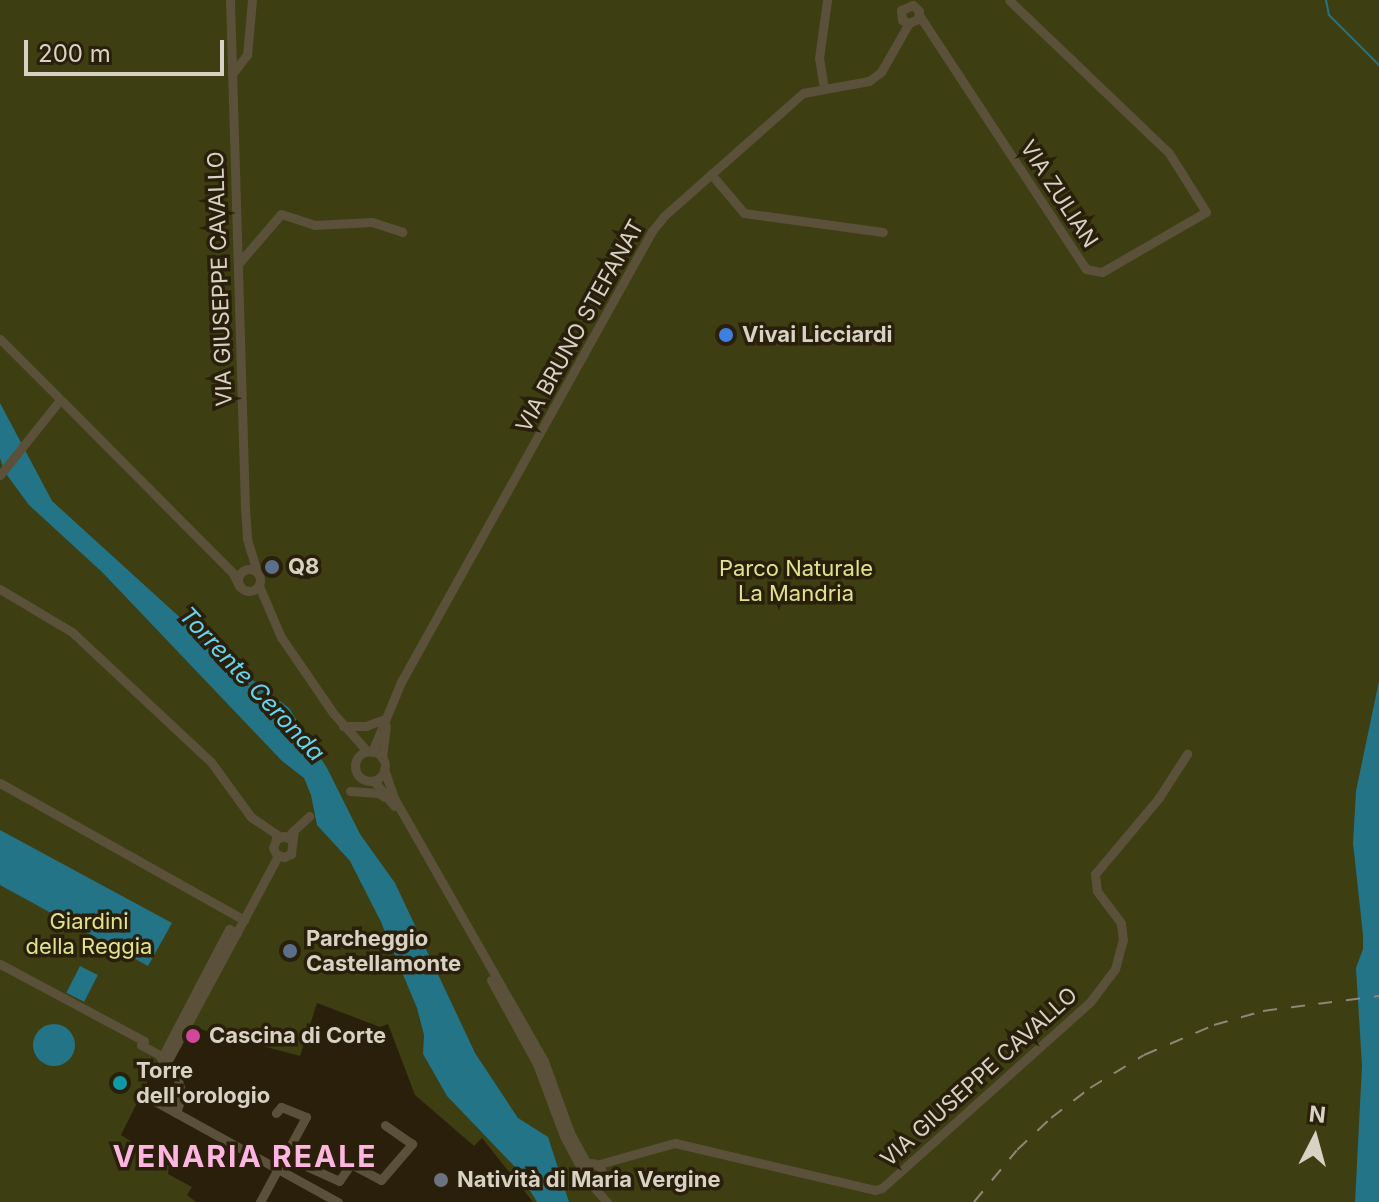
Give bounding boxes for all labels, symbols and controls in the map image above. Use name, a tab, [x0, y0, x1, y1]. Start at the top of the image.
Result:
scale bar	[28, 24, 228, 74]
text: 200 m	[38, 39, 111, 68]
street label: VIA ZULIAN	[1014, 135, 1104, 253]
street label: VIA GIUSEPPE CAVALLO	[202, 151, 238, 407]
street label: VIA BRUNO STEFANAT	[511, 215, 649, 437]
place label: Vivai Licciardi	[742, 322, 893, 348]
marker: Vivai Licciardi	[717, 326, 735, 344]
place label: Q8	[288, 554, 319, 580]
park label: Parco Naturale La Mandria	[719, 555, 873, 606]
marker: Q8	[263, 558, 281, 576]
water label: Torrente Ceronda	[173, 601, 331, 767]
park label: Giardini della Reggia	[26, 908, 152, 960]
place label: Parcheggio Castellamonte	[306, 925, 461, 976]
marker: Parcheggio Castellamonte	[281, 942, 299, 960]
street label: VIA GIUSEPPE CAVALLO	[875, 982, 1083, 1172]
place label: Cascina di Corte	[209, 1023, 386, 1049]
marker: Cascina di Corte	[184, 1027, 202, 1045]
place label: Torre dell'orologio	[136, 1057, 270, 1108]
marker: Torre dell'orologio	[111, 1074, 129, 1092]
north arrow	[1275, 1098, 1355, 1178]
text: N	[1308, 1100, 1327, 1128]
district label: VENARIA REALE	[112, 1138, 378, 1174]
place label: Natività di Maria Vergine	[457, 1167, 721, 1193]
marker: Natività di Maria Vergine	[432, 1171, 450, 1189]

